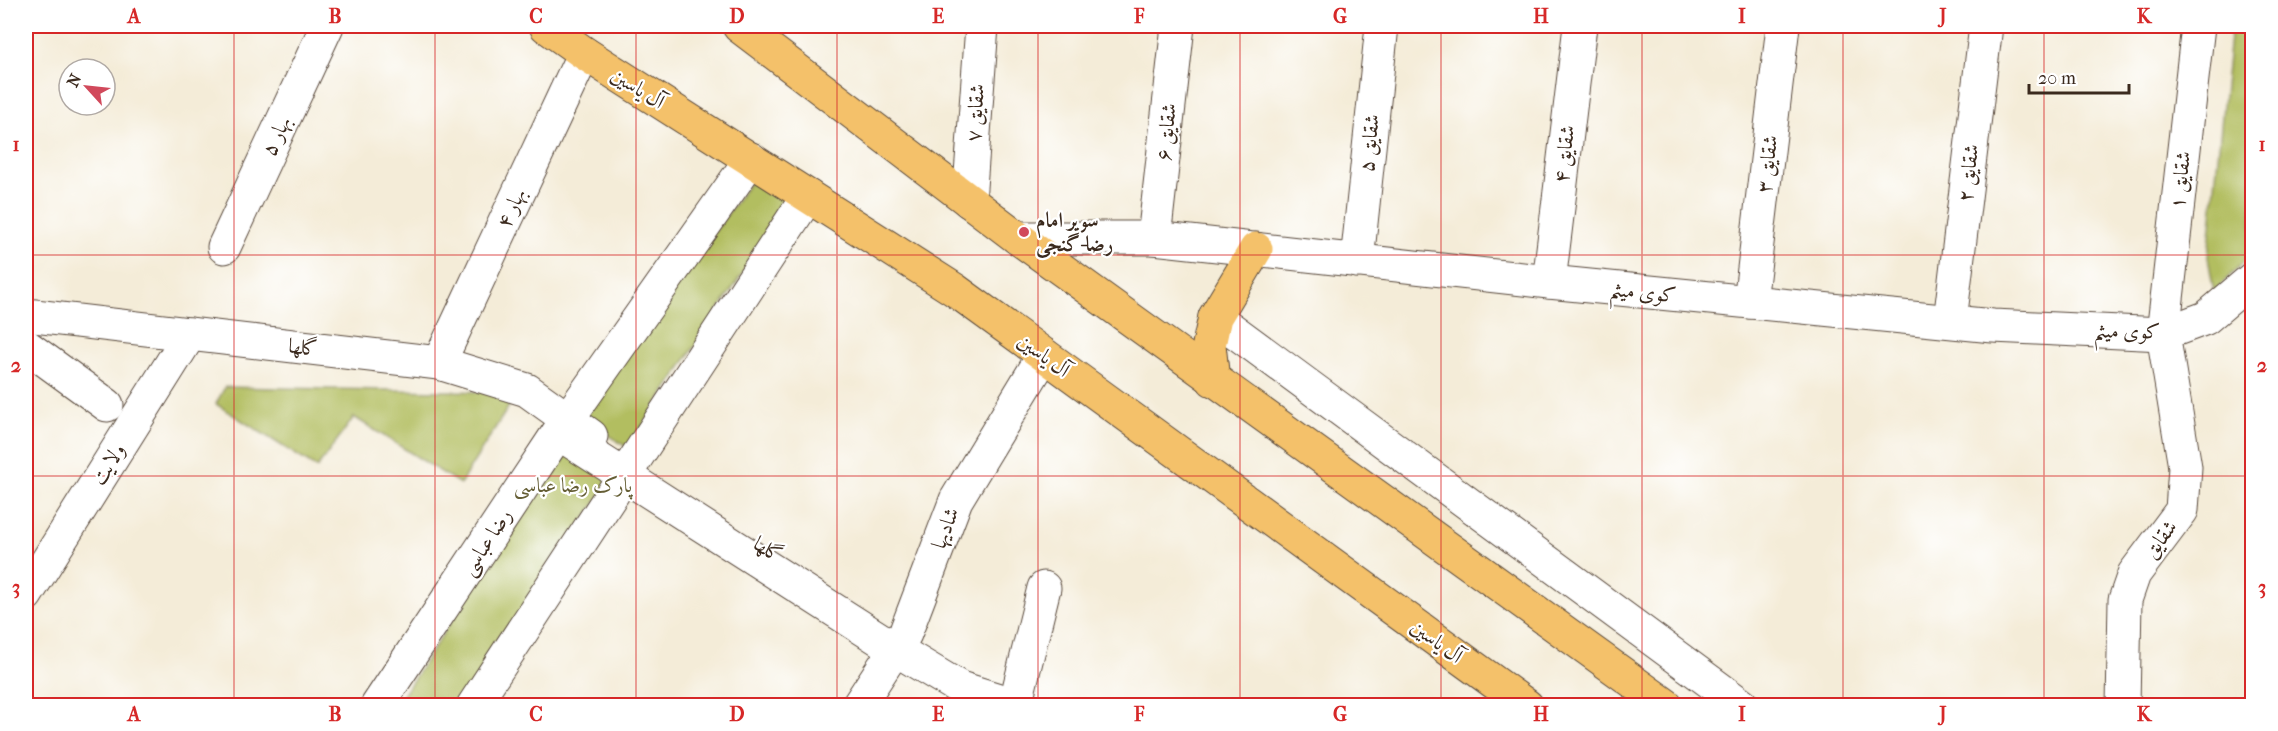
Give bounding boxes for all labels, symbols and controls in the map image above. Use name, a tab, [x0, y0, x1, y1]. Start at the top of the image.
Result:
text: A	[126, 5, 142, 28]
text: B	[328, 5, 342, 28]
text: C	[529, 5, 543, 28]
text: D	[729, 5, 745, 28]
text: E	[932, 5, 944, 28]
text: F	[1133, 5, 1145, 28]
text: G	[1333, 5, 1347, 28]
text: H	[1533, 5, 1549, 28]
text: I	[1738, 5, 1746, 28]
text: J	[1937, 5, 1947, 28]
text: K	[2137, 5, 2153, 28]
north arrow	[57, 57, 117, 117]
scale bar	[2029, 57, 2130, 95]
street label: آل یاسین	[606, 61, 672, 116]
text: 20 m	[2038, 68, 2076, 89]
text: N	[63, 70, 86, 90]
street label: شقایق ۷	[961, 83, 990, 143]
street label: شقایق ۶	[1151, 102, 1182, 162]
street label: بهار ۵	[256, 112, 297, 161]
street label: شقایق ۵	[1354, 113, 1385, 173]
street label: شقایق ۴	[1549, 124, 1580, 184]
text: 1	[12, 133, 20, 156]
text: 1	[2258, 133, 2266, 156]
street label: شقایق ۳	[1752, 134, 1783, 194]
street label: شقایق ۲	[1953, 143, 1984, 203]
street label: شقایق ۱	[2165, 150, 2196, 210]
street label: بهار ۴	[491, 184, 532, 233]
place label: سوپر امام رضا-گنجی	[1036, 208, 1113, 258]
marker: سوپر امام رضا-گنجی	[1017, 225, 1031, 239]
street label: کوی میثم	[1608, 277, 1677, 316]
street label: کوی میثم	[2093, 318, 2161, 353]
street label: آل یاسین	[1013, 327, 1077, 384]
street label: گلها	[287, 332, 319, 361]
text: 2	[11, 354, 21, 377]
text: 2	[2257, 354, 2267, 377]
street label: ولایت	[86, 439, 131, 490]
park label: پارک رضا عباسی	[514, 473, 633, 500]
street label: رضا عباسی	[456, 504, 519, 582]
street label: شادیها	[926, 504, 966, 553]
street label: شقایق	[2138, 515, 2183, 563]
street label: گلها	[749, 530, 787, 567]
text: 3	[12, 576, 20, 599]
text: 3	[2258, 576, 2266, 599]
street label: آل یاسین	[1406, 613, 1470, 670]
text: A	[126, 703, 142, 726]
text: B	[328, 703, 342, 726]
text: C	[529, 703, 543, 726]
text: D	[729, 703, 745, 726]
text: E	[932, 703, 944, 726]
text: F	[1133, 703, 1145, 726]
text: G	[1333, 703, 1347, 726]
text: H	[1533, 703, 1549, 726]
text: I	[1738, 703, 1746, 726]
text: J	[1937, 703, 1947, 726]
text: K	[2137, 703, 2153, 726]

